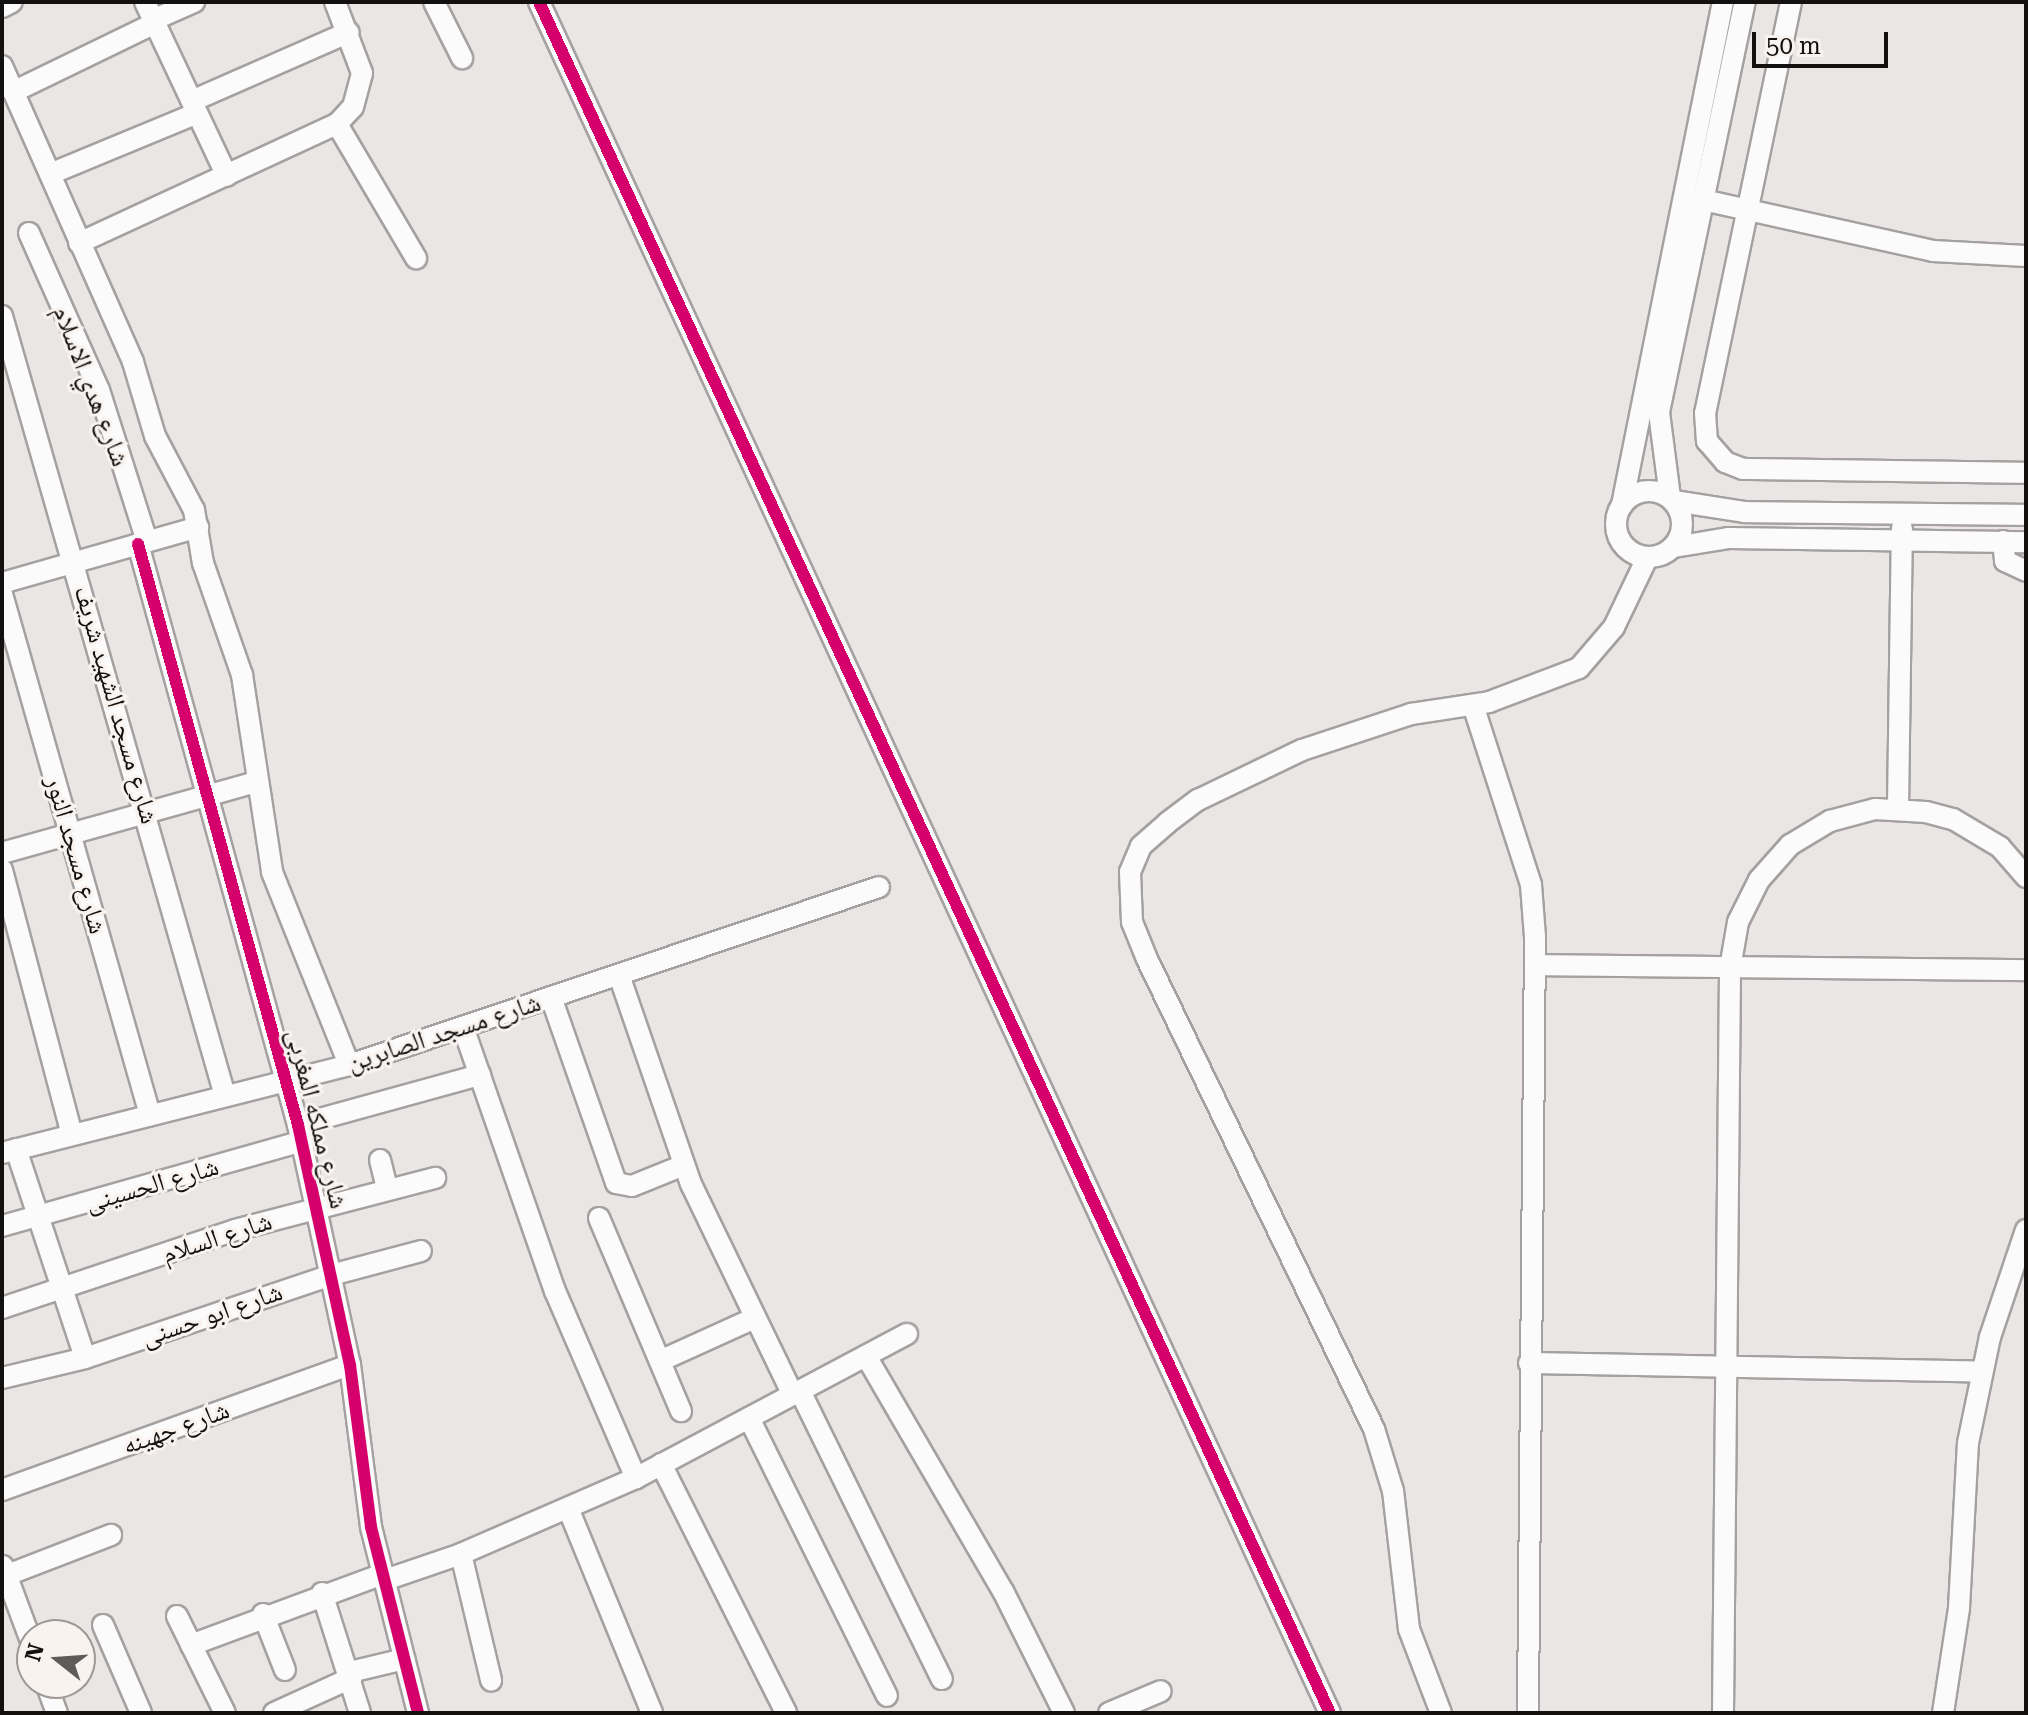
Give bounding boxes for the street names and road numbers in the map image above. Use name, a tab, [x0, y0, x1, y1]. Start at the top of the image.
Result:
street label: شارع هدي الاسلام	[46, 301, 136, 471]
street label: شارع مسجد الشهيد شريف	[67, 582, 165, 828]
street label: شارع مسجد النور	[39, 772, 113, 938]
street label: شارع مسجد الصابرين	[343, 987, 545, 1079]
street label: شارع مملكه المغربى	[280, 1026, 354, 1212]
street label: شارع الحسينى	[82, 1151, 222, 1219]
street label: شارع السلام	[158, 1206, 276, 1270]
street label: شارع ابو حسنى	[137, 1276, 287, 1354]
street label: شارع جهينه	[118, 1394, 234, 1462]

